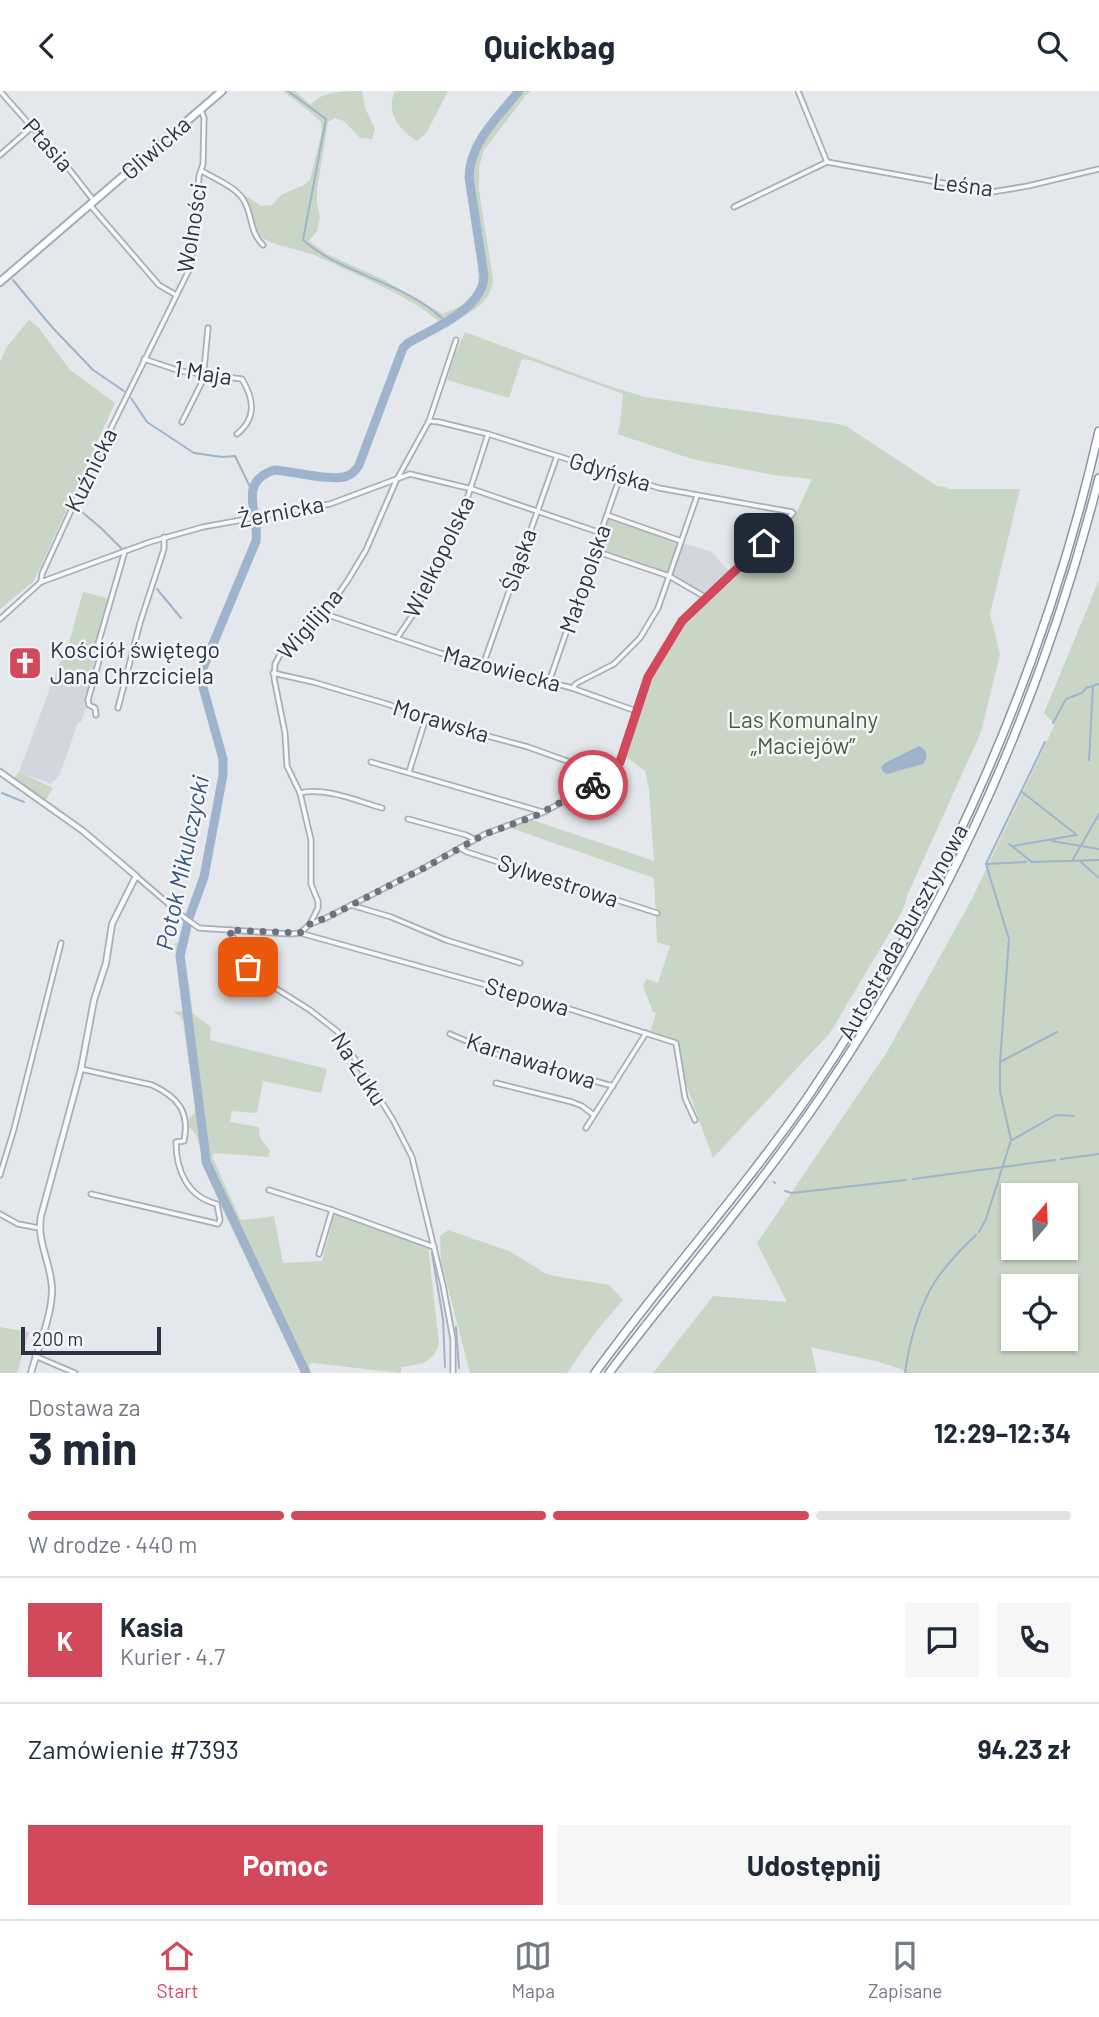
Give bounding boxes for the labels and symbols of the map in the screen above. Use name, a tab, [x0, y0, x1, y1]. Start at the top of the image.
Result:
street label: Gliwicka	[115, 110, 196, 185]
street label: Ptasia	[17, 112, 80, 177]
street label: Leśna	[931, 166, 995, 202]
street label: Wolności	[170, 181, 212, 275]
street label: 1 Maja	[172, 354, 234, 390]
street label: Kuźnicka	[58, 423, 122, 516]
street label: Gdyńska	[566, 445, 654, 497]
street label: Żernicka	[236, 489, 326, 533]
street label: Wielkopolska	[397, 491, 480, 622]
pin	[734, 513, 794, 573]
street label: Małopolska	[552, 521, 616, 637]
street label: Śląska	[494, 525, 542, 595]
street label: Wigilijna	[271, 582, 348, 665]
place label: Kościół świętego Jana Chrzciciela	[50, 635, 220, 689]
street label: Mazowiecka	[441, 639, 564, 697]
church icon: Kościół świętego Jana Chrzciciela	[6, 644, 44, 682]
street label: Morawska	[390, 692, 493, 748]
park label: Las Komunalny „Maciejów”	[728, 705, 879, 759]
courier	[558, 750, 628, 820]
water label: Potok Mikulczycki	[149, 773, 214, 953]
street label: Autostrada Bursztynowa	[831, 819, 973, 1044]
street label: Sylwestrowa	[494, 847, 622, 913]
pin	[218, 937, 278, 997]
street label: Stepowa	[482, 971, 573, 1021]
street label: Karnawałowa	[463, 1026, 600, 1094]
street label: Na Łuku	[326, 1027, 394, 1110]
north arrow	[1001, 1183, 1078, 1260]
scale bar	[21, 1324, 161, 1356]

